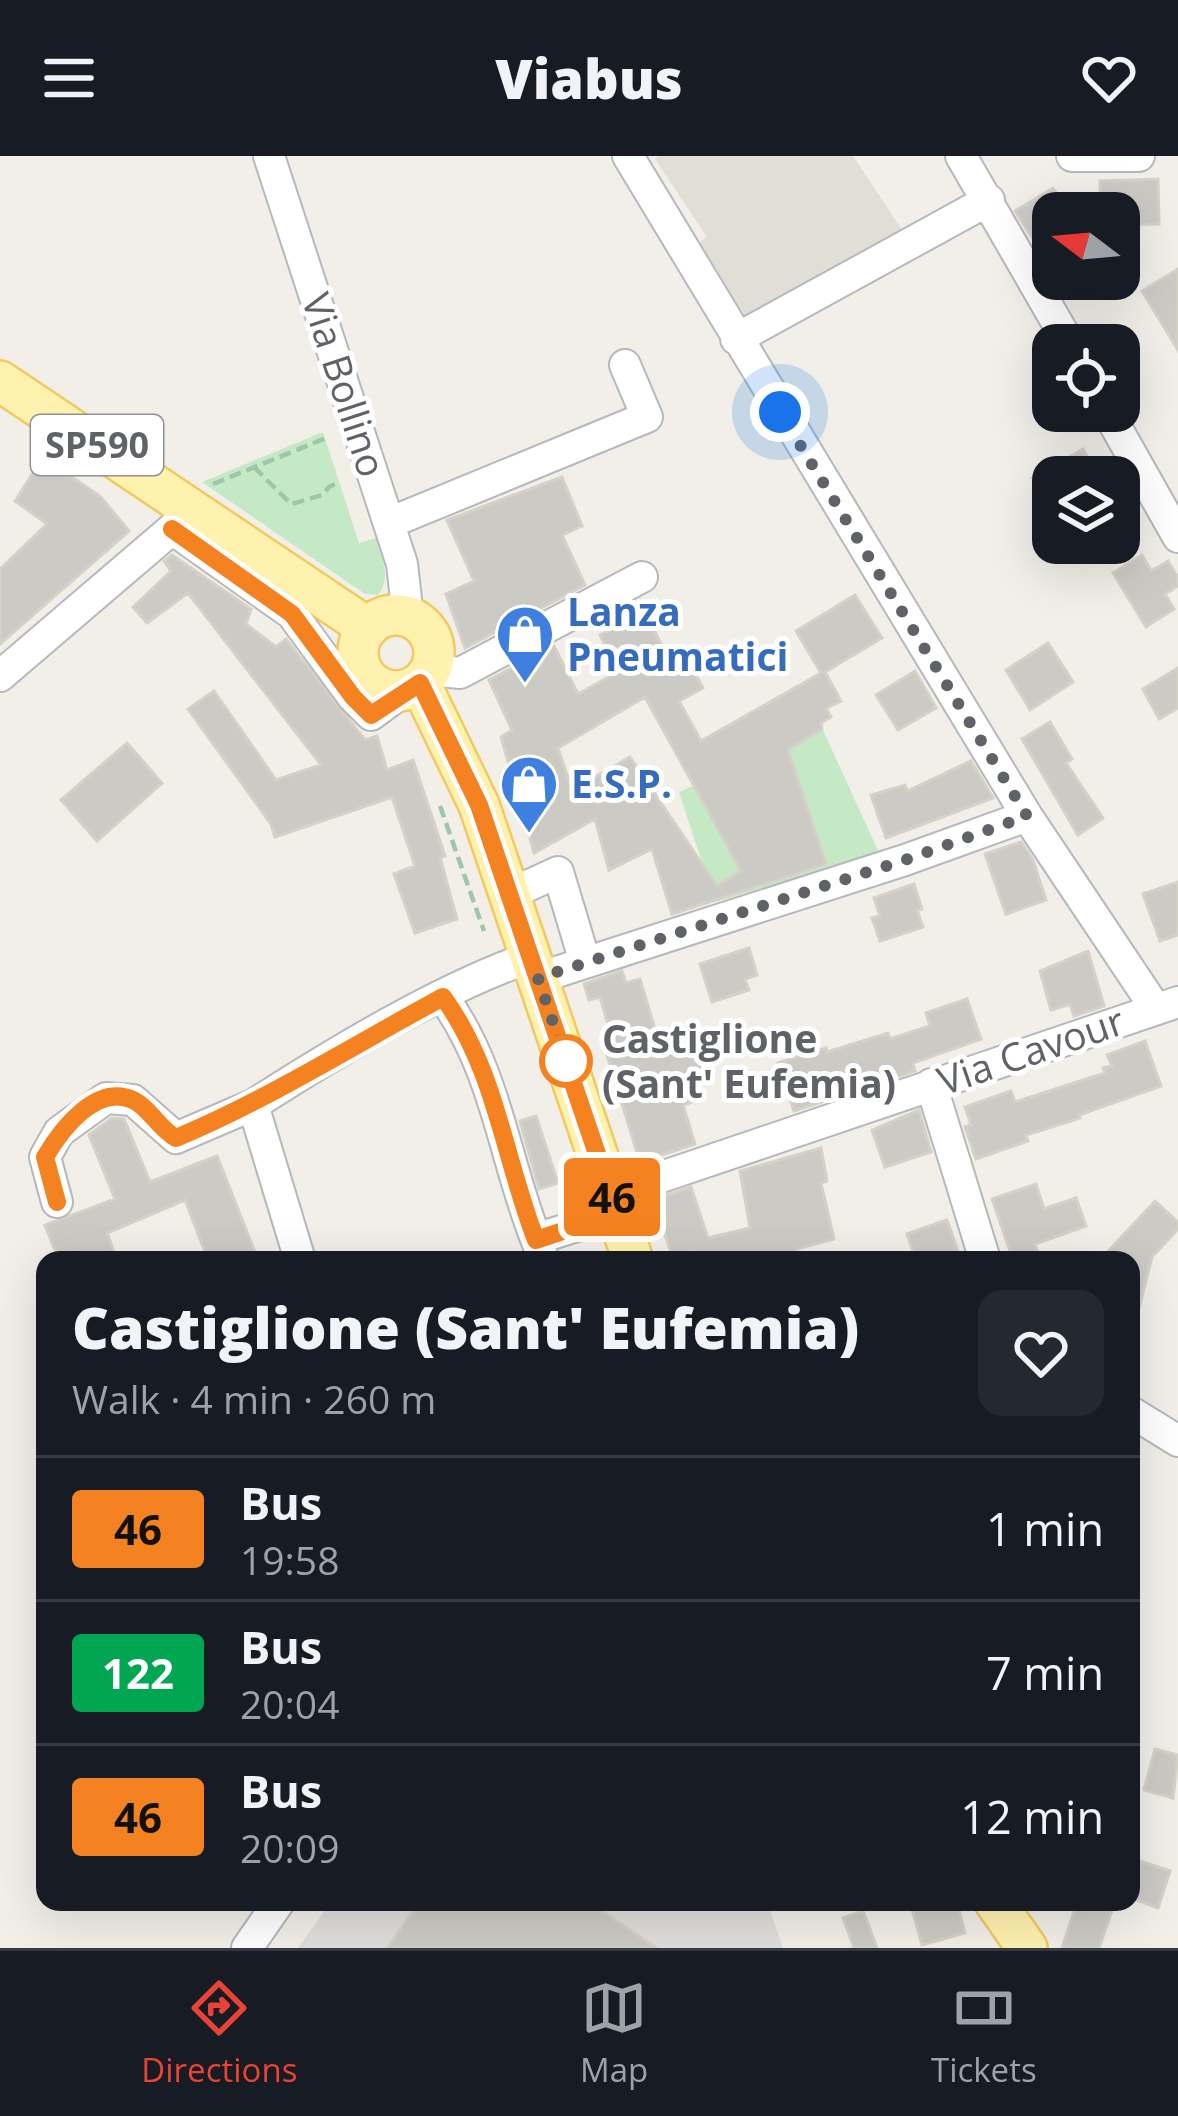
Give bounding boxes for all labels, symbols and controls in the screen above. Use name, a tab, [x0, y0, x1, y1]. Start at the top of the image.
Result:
text: Viabus	[495, 41, 683, 115]
icon: menu	[36, 45, 102, 111]
icon: heart	[1076, 45, 1142, 111]
north arrow	[1032, 192, 1140, 300]
map controls	[1032, 192, 1140, 564]
street label: Via Bollino	[291, 286, 400, 483]
button: locate	[1032, 324, 1140, 432]
your location	[750, 382, 810, 442]
road number: SP590	[31, 415, 163, 475]
button: layers	[1032, 456, 1140, 564]
place label: Lanza Pneumatici	[567, 584, 788, 682]
shop icon: Lanza Pneumatici	[494, 603, 556, 685]
shop icon: E.S.P.	[498, 753, 560, 835]
place label: E.S.P.	[571, 756, 672, 809]
street label: Via Cavour	[930, 993, 1131, 1106]
place label: Castiglione (Sant' Eufemia)	[602, 1011, 896, 1109]
marker: Castiglione (Sant' Eufemia)	[541, 1036, 591, 1086]
line badge: 46	[558, 1158, 666, 1236]
text: 46	[588, 1168, 636, 1225]
text: Castiglione (Sant' Eufemia)	[72, 1288, 859, 1366]
button: heart	[978, 1290, 1104, 1416]
text: Walk · 4 min · 260 m	[72, 1372, 436, 1425]
text: Bus	[240, 1472, 322, 1533]
text: 1 min	[986, 1498, 1104, 1559]
text: 46	[114, 1500, 162, 1557]
text: 19:58	[240, 1533, 339, 1586]
text: Bus	[240, 1616, 322, 1677]
text: 7 min	[986, 1642, 1104, 1703]
text: 122	[102, 1644, 174, 1701]
text: 20:04	[240, 1677, 339, 1730]
text: Bus	[240, 1760, 322, 1821]
text: 12 min	[960, 1786, 1104, 1847]
text: 46	[114, 1788, 162, 1845]
text: 20:09	[240, 1821, 339, 1874]
tab: Directions	[141, 1975, 297, 2092]
tab: Map	[580, 1975, 648, 2092]
tab: Tickets	[931, 1975, 1037, 2092]

